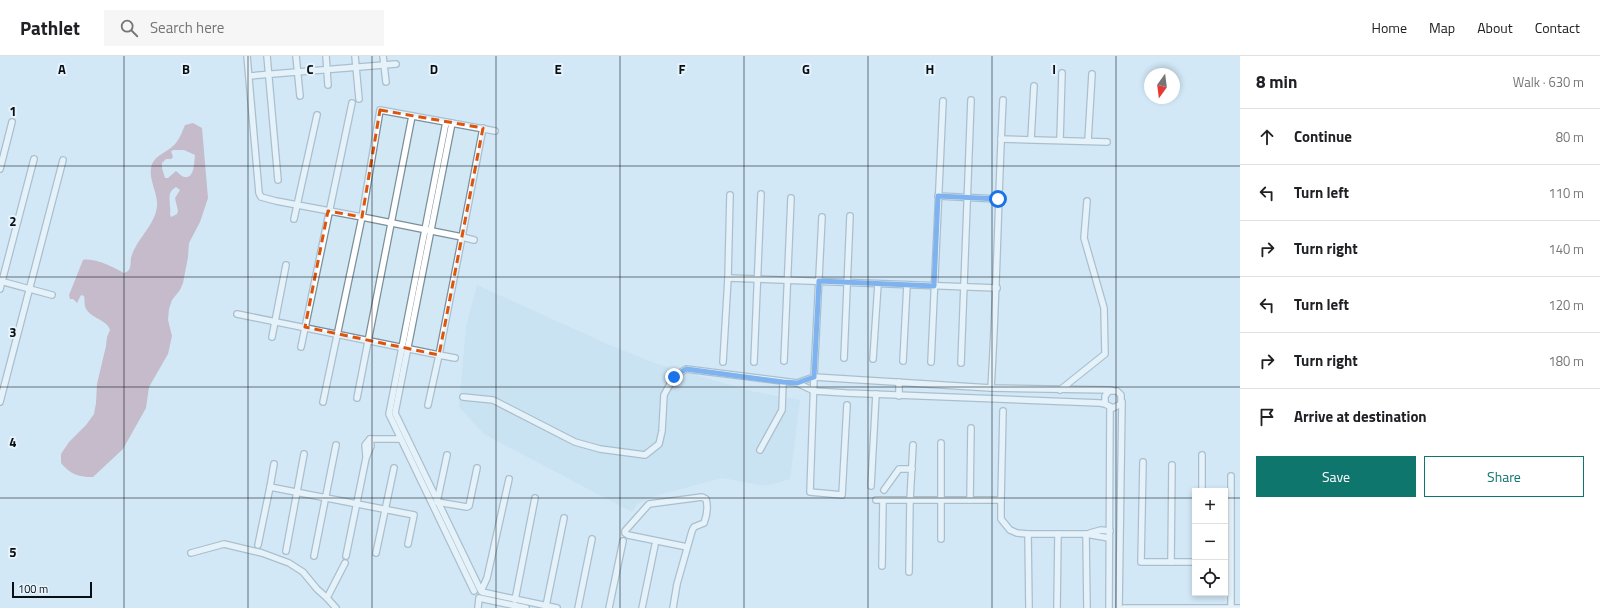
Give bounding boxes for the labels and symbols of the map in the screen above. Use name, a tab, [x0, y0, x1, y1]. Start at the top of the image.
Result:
text: A	[58, 59, 66, 79]
text: B	[182, 59, 190, 79]
text: C	[306, 59, 314, 79]
text: D	[430, 59, 438, 79]
text: E	[554, 59, 562, 79]
text: F	[679, 59, 686, 79]
text: G	[802, 59, 810, 79]
text: H	[926, 59, 934, 79]
text: I	[1052, 59, 1056, 79]
north arrow	[1144, 68, 1180, 104]
text: 1	[9, 101, 17, 121]
route start	[989, 190, 1007, 208]
text: 2	[9, 211, 17, 231]
text: 3	[9, 322, 17, 342]
route end	[665, 368, 683, 386]
text: 4	[9, 432, 17, 452]
text: 5	[9, 542, 17, 562]
scale bar	[12, 580, 92, 599]

